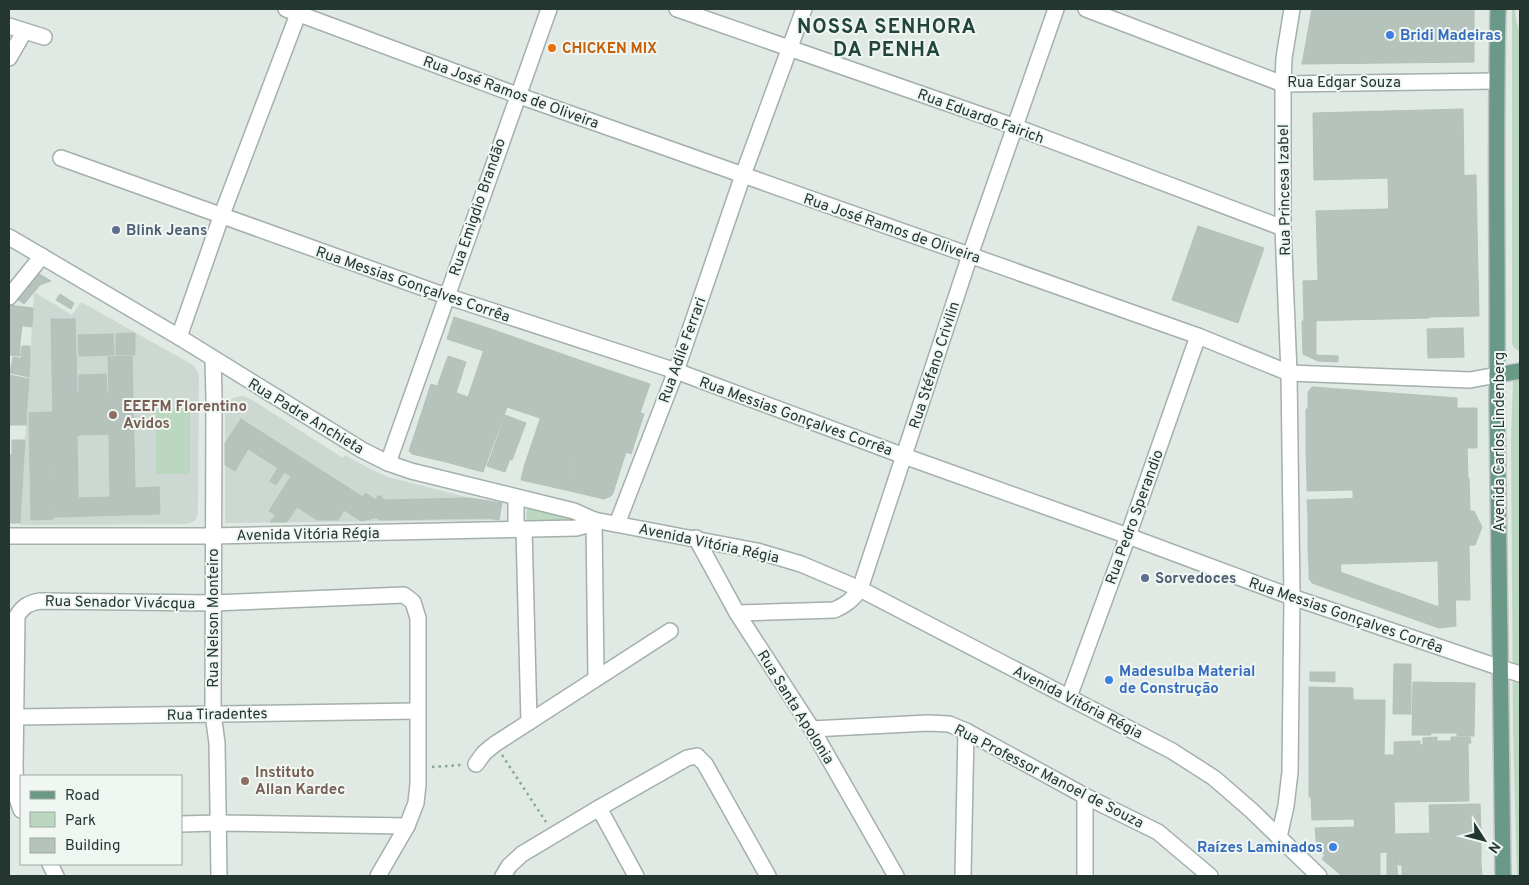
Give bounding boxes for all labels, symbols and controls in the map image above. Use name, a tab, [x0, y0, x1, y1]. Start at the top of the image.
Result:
district label: NOSSA SENHORA DA PENHA	[797, 15, 977, 64]
place label: Bridi Madeiras	[1400, 27, 1501, 46]
marker: Bridi Madeiras	[1384, 29, 1396, 41]
place label: CHICKEN MIX	[562, 40, 657, 59]
marker: CHICKEN MIX	[546, 42, 558, 54]
street label: Rua José Ramos de Oliveira	[420, 53, 601, 134]
street label: Rua Edgar Souza	[1287, 74, 1401, 93]
street label: Rua Eduardo Fairich	[915, 86, 1046, 149]
street label: Rua Princesa Izabel	[1275, 124, 1296, 256]
street label: Rua Emigdio Brandão	[446, 136, 511, 279]
street label: Rua José Ramos de Oliveira	[801, 190, 982, 269]
place label: Blink Jeans	[126, 222, 207, 241]
marker: Blink Jeans	[110, 224, 122, 236]
street label: Rua Messias Gonçalves Corrêa	[313, 243, 512, 328]
street label: Rua Adile Ferrari	[655, 295, 711, 406]
street label: Rua Stéfano Crivilin	[906, 299, 965, 432]
street label: Avenida Carlos Lindenberg	[1491, 352, 1510, 532]
street label: Rua Messias Gonçalves Corrêa	[696, 374, 895, 461]
street label: Rua Padre Anchieta	[244, 375, 367, 459]
place label: EEEFM Florentino Avidos	[123, 398, 247, 434]
marker: EEEFM Florentino Avidos	[107, 409, 119, 421]
street label: Rua Pedro Sperandio	[1102, 447, 1169, 588]
street label: Avenida Vitória Régia	[637, 520, 781, 569]
street label: Avenida Vitória Régia	[236, 525, 380, 546]
street label: Rua Nelson Monteiro	[205, 548, 224, 688]
place label: Sorvedoces	[1155, 570, 1236, 589]
marker: Sorvedoces	[1139, 572, 1151, 584]
street label: Rua Messias Gonçalves Corrêa	[1246, 574, 1445, 659]
street label: Rua Senador Vivácqua	[45, 593, 195, 614]
street label: Rua Santa Apolonia	[752, 647, 837, 768]
street label: Avenida Vitória Régia	[1009, 662, 1145, 744]
place label: Madesulba Material de Construção	[1119, 663, 1255, 699]
marker: Madesulba Material de Construção	[1103, 674, 1115, 686]
street label: Rua Tiradentes	[167, 705, 268, 726]
street label: Rua Professor Manoel de Souza	[950, 721, 1146, 834]
place label: Instituto Allan Kardec	[255, 764, 345, 800]
legend	[20, 775, 182, 865]
marker: Instituto Allan Kardec	[239, 775, 251, 787]
text: Road	[65, 787, 100, 806]
text: Park	[65, 812, 96, 831]
north arrow	[1459, 815, 1509, 865]
text: Building	[65, 837, 120, 856]
text: N	[1483, 838, 1503, 856]
place label: Raízes Laminados	[1197, 839, 1323, 858]
marker: Raízes Laminados	[1327, 841, 1339, 853]

